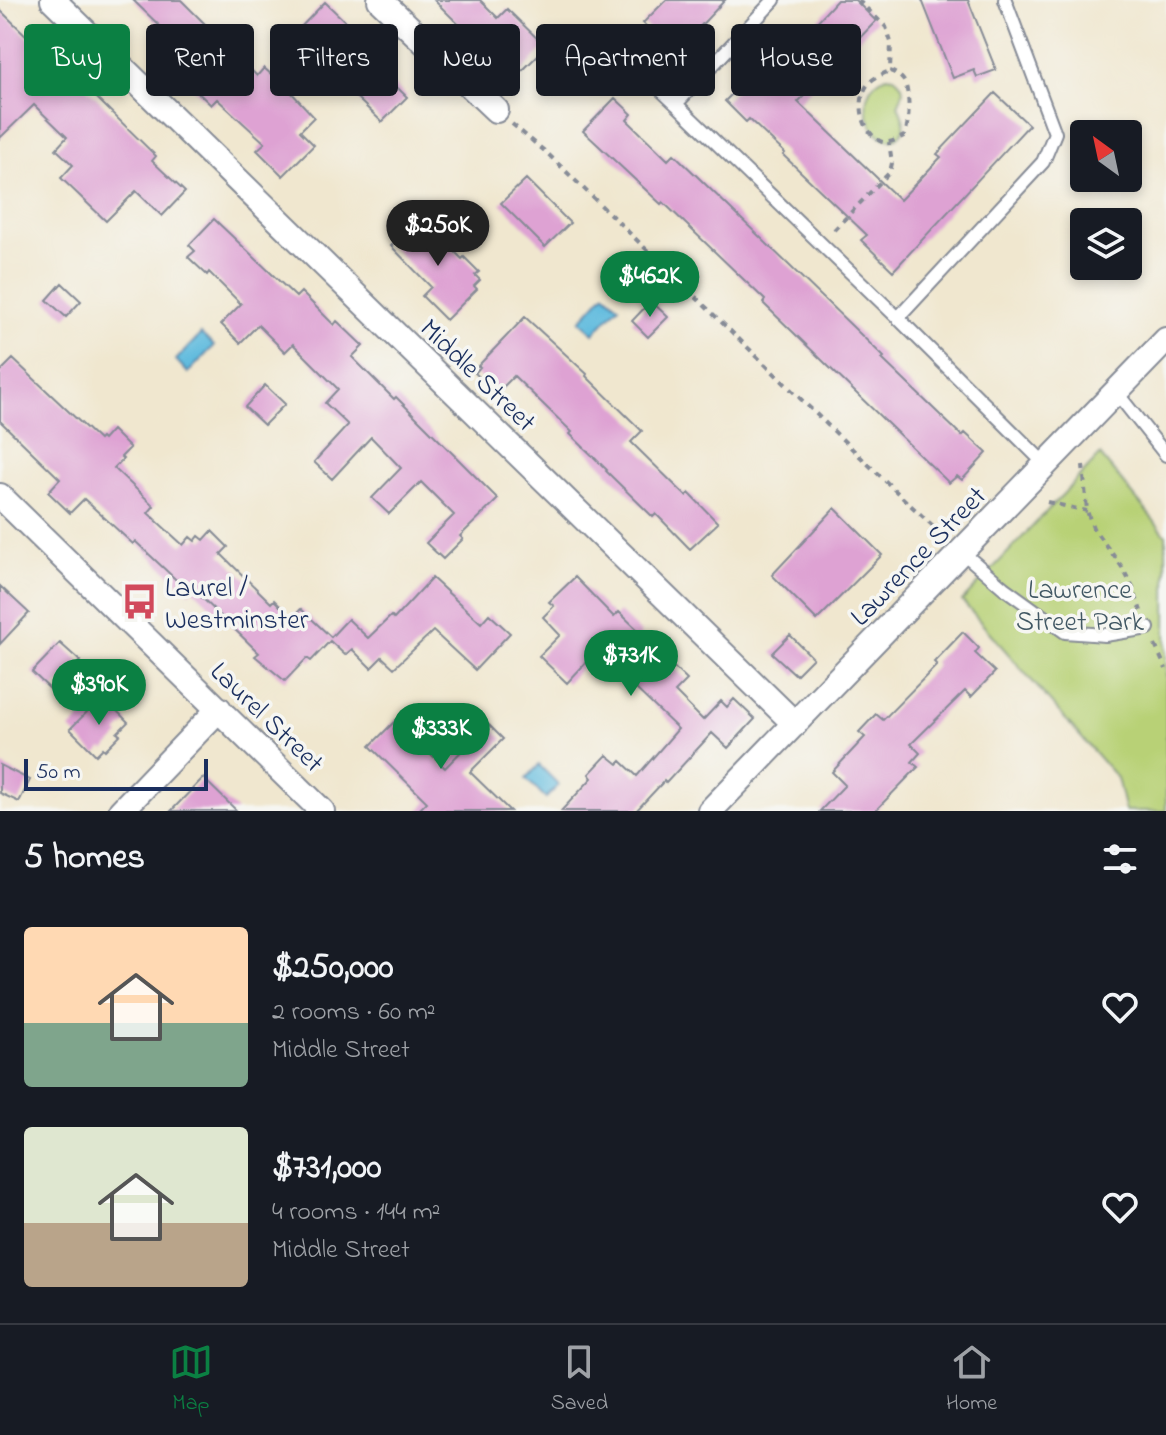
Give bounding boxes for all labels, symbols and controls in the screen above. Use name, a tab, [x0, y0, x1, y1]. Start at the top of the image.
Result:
chip: Buy	[24, 24, 130, 96]
chip: Rent	[146, 24, 254, 96]
chip: Filters	[270, 24, 398, 96]
chip: New	[414, 24, 520, 96]
chip: Apartment	[536, 24, 715, 96]
chip: House	[731, 24, 861, 96]
north arrow	[1070, 120, 1142, 192]
map controls	[1070, 120, 1142, 280]
pin: $250K	[382, 200, 494, 268]
text: $250K	[404, 207, 472, 245]
button: layers	[1070, 208, 1142, 280]
pin: $462K	[594, 251, 706, 319]
text: $462K	[618, 258, 682, 296]
street label: Middle Street	[409, 310, 544, 443]
street label: Lawrence Street	[842, 478, 997, 637]
place label: Laurel / Westminster	[165, 569, 309, 642]
park label: Lawrence Street Park	[1016, 571, 1145, 644]
bus stop icon: Laurel / Westminster	[120, 583, 158, 621]
pin: $731K	[575, 630, 687, 698]
text: $731K	[602, 637, 660, 675]
street label: Laurel Street	[199, 653, 332, 784]
pin: $390K	[43, 659, 155, 727]
text: $390K	[70, 666, 128, 704]
pin: $333K	[385, 703, 497, 771]
text: $333K	[411, 710, 471, 748]
scale bar	[24, 755, 208, 791]
text: 50 m	[36, 757, 81, 789]
text: 5 homes	[24, 834, 145, 884]
icon: filters	[1098, 837, 1142, 881]
text: $250,000	[272, 944, 394, 994]
icon: home	[88, 959, 184, 1055]
icon: heart	[1098, 985, 1142, 1029]
text: 2 rooms · 60 m²	[272, 994, 436, 1032]
text: Middle Street	[272, 1032, 410, 1070]
text: $731,000	[272, 1144, 381, 1194]
icon: home	[88, 1159, 184, 1255]
icon: heart	[1098, 1185, 1142, 1229]
text: 4 rooms · 144 m²	[272, 1194, 440, 1232]
text: Middle Street	[272, 1232, 410, 1270]
tab: Map	[169, 1340, 213, 1420]
tab: Saved	[551, 1340, 608, 1420]
tab: Home	[946, 1340, 997, 1420]

